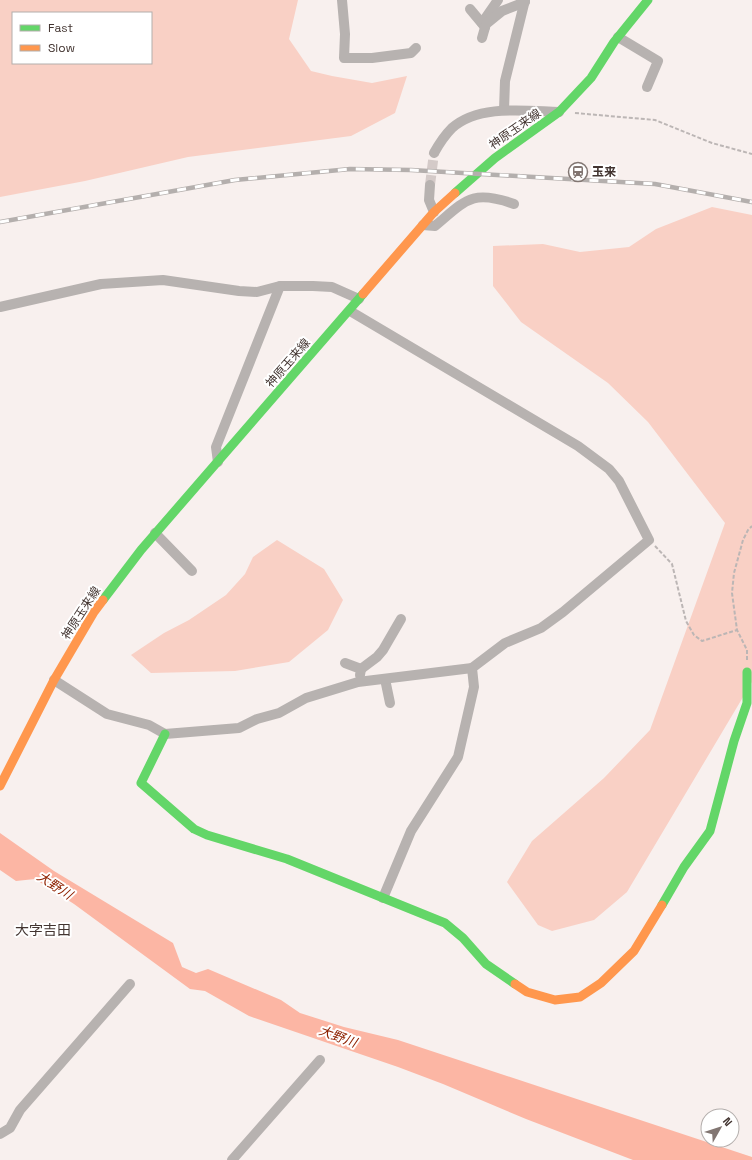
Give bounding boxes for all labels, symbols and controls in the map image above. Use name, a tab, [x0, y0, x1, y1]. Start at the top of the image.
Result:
legend	[12, 12, 152, 64]
text: Fast	[48, 20, 73, 36]
text: Slow	[48, 40, 75, 56]
street label: 神原玉来線	[486, 105, 544, 153]
station icon: 玉来	[567, 161, 589, 183]
place label: 玉来	[592, 164, 616, 180]
street label: 神原玉来線	[262, 335, 314, 391]
street label: 神原玉来線	[58, 583, 104, 643]
water label: 大野川	[34, 868, 77, 904]
district label: 大字吉田	[15, 921, 71, 939]
water label: 大野川	[317, 1022, 361, 1052]
north arrow	[700, 1108, 740, 1148]
text: N	[720, 1114, 736, 1129]

